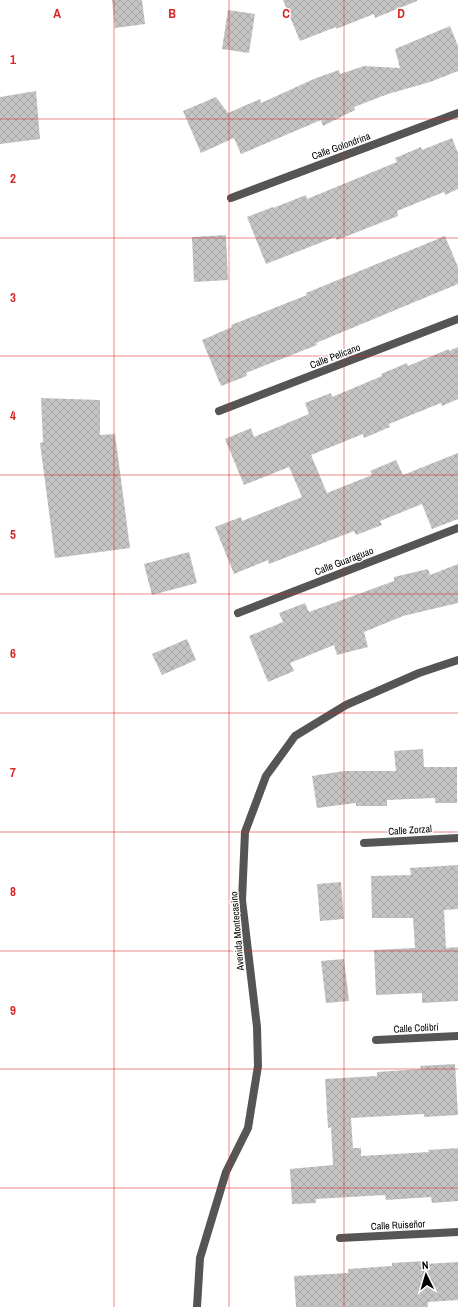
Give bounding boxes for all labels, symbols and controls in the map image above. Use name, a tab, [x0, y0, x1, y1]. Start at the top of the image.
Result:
text: A	[53, 5, 61, 22]
text: B	[168, 5, 176, 22]
text: C	[282, 5, 290, 22]
text: D	[397, 5, 405, 22]
text: 1	[10, 51, 16, 68]
street label: Calle Golondrina	[310, 129, 373, 163]
text: 2	[10, 170, 16, 187]
text: 3	[10, 289, 16, 306]
street label: Calle Pelícano	[308, 340, 362, 372]
text: 4	[10, 407, 16, 424]
text: 5	[10, 526, 16, 543]
street label: Calle Guaraguao	[313, 544, 376, 578]
text: 6	[10, 645, 16, 662]
text: 7	[10, 764, 16, 781]
street label: Calle Zorzal	[388, 822, 432, 838]
text: 8	[10, 883, 16, 900]
street label: Avenida Montecasino	[227, 891, 247, 972]
text: 9	[10, 1002, 16, 1019]
street label: Calle Colibrí	[393, 1020, 440, 1036]
street label: Calle Ruiseñor	[371, 1217, 426, 1233]
north arrow	[406, 1255, 446, 1295]
text: N	[421, 1258, 429, 1272]

